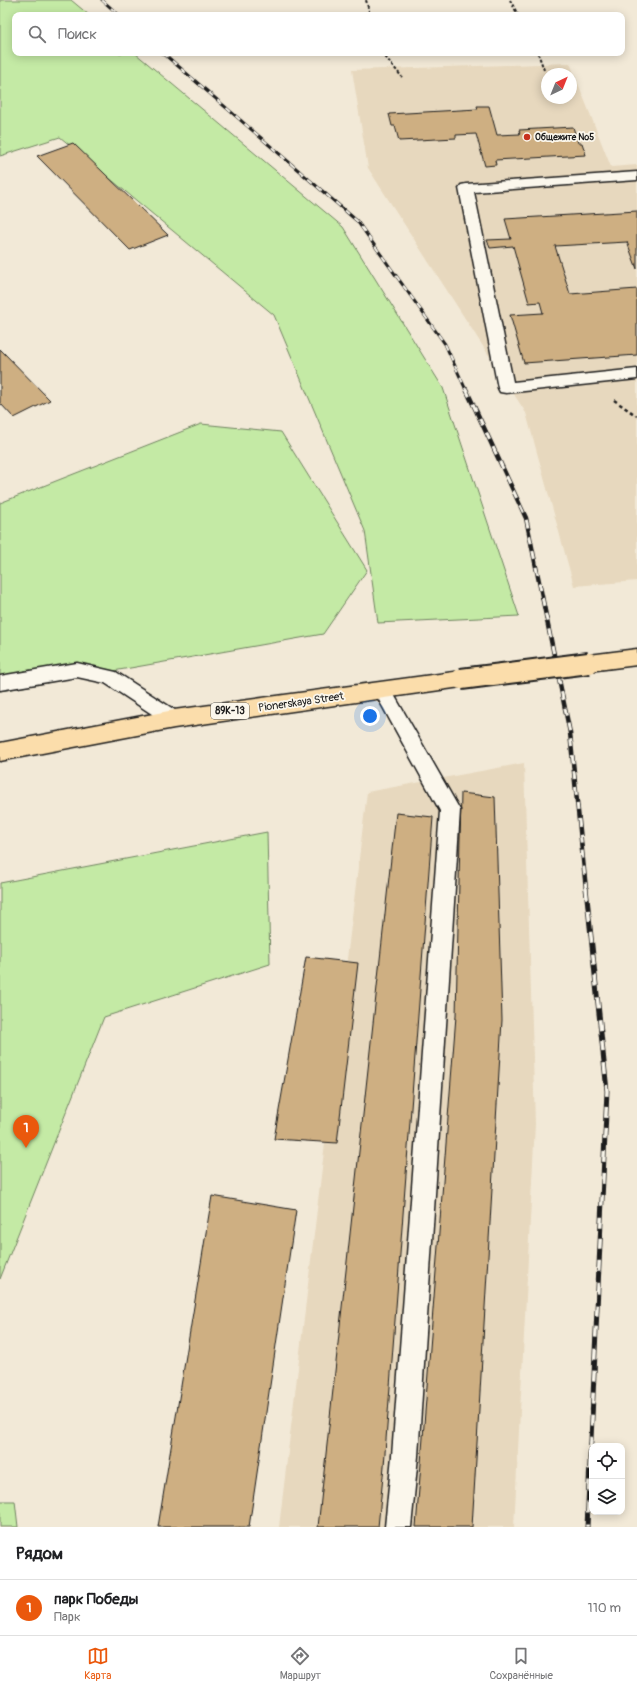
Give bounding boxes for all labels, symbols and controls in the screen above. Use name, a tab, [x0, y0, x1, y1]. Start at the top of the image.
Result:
search box	[12, 12, 625, 56]
icon: search	[26, 23, 48, 45]
text: Поиск	[58, 25, 97, 44]
north arrow	[541, 68, 577, 104]
marker: Общежите №5	[522, 132, 532, 142]
place label: Общежите №5	[535, 132, 594, 143]
street label: Pionerskaya Street	[257, 689, 345, 714]
road number: 89К-13	[211, 703, 249, 719]
your location	[360, 706, 380, 726]
pin: 1	[13, 1115, 39, 1148]
map controls	[589, 1443, 625, 1515]
button: locate	[589, 1443, 625, 1479]
button: layers	[589, 1479, 625, 1515]
text: Рядом	[16, 1543, 63, 1564]
text: парк Победы	[54, 1590, 138, 1609]
text: 1	[26, 1600, 32, 1616]
text: 110 m	[588, 1600, 621, 1616]
text: Парк	[54, 1609, 81, 1625]
tab: Карта	[84, 1645, 111, 1682]
tab: Маршрут	[280, 1645, 321, 1682]
tab: Сохранённые	[489, 1645, 553, 1682]

